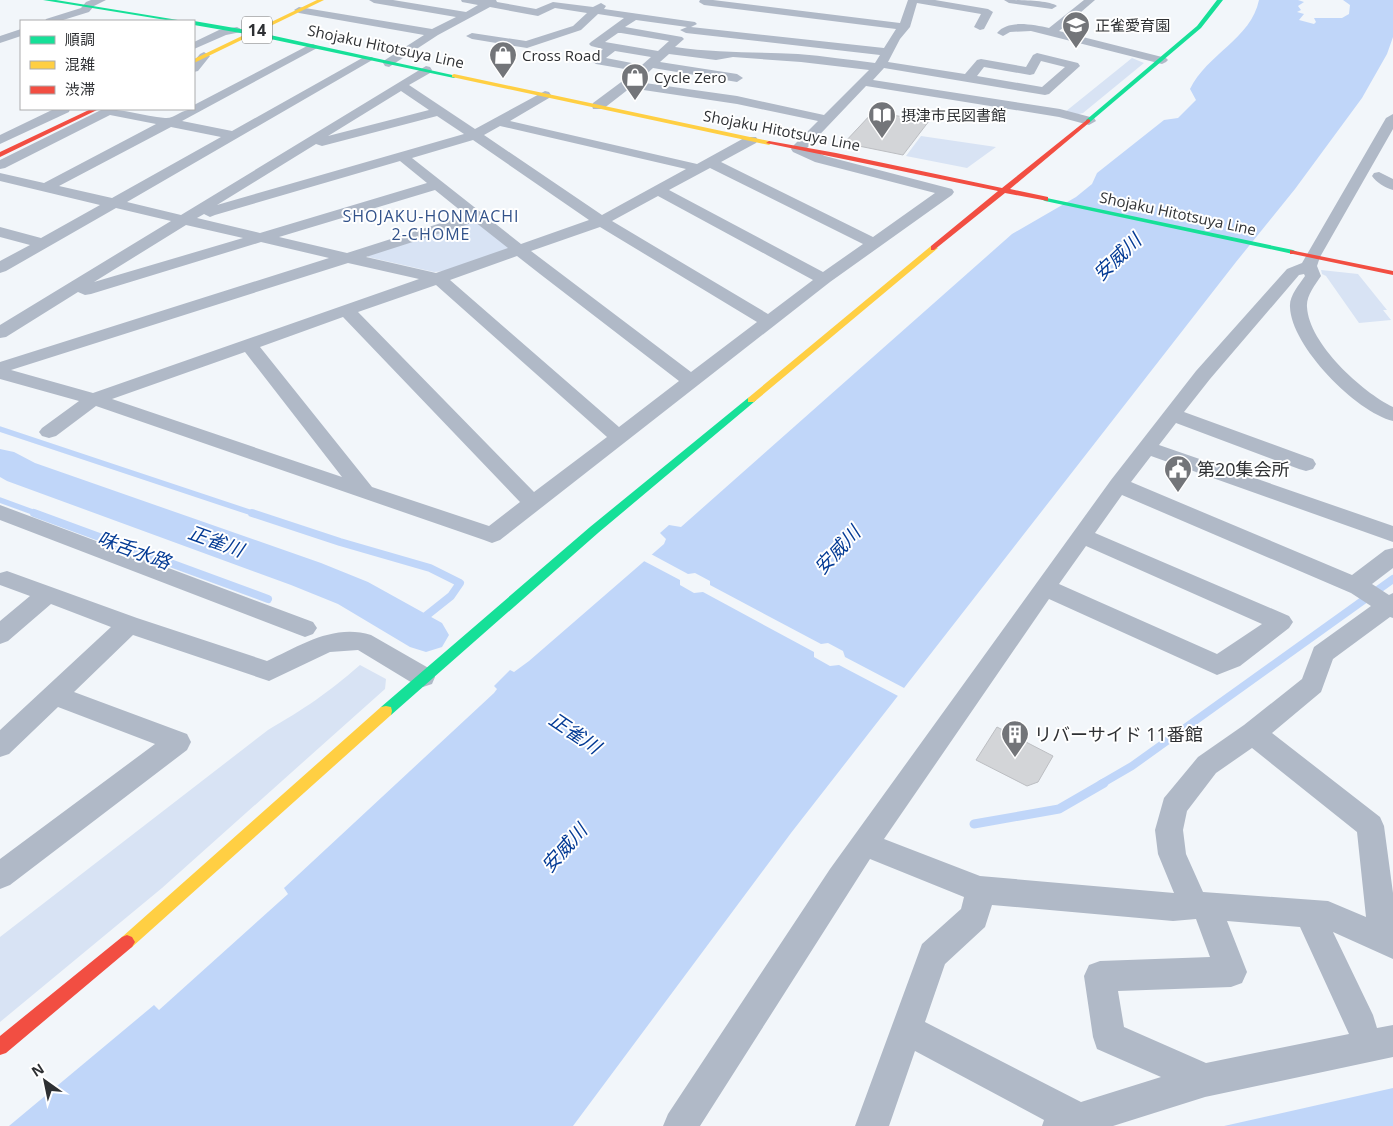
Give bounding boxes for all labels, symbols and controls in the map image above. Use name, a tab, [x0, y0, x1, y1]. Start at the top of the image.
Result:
school or university icon: 正雀愛育園	[1061, 10, 1091, 49]
place label: 正雀愛育園	[1095, 15, 1170, 35]
road number: 14	[242, 16, 272, 44]
legend	[20, 20, 195, 110]
street label: Shojaku Hitotsuya Line	[306, 20, 466, 72]
text: 順調	[65, 29, 95, 49]
shop icon: Cross Road	[488, 40, 518, 79]
place label: Cross Road	[522, 45, 601, 65]
text: 混雑	[65, 54, 95, 74]
shop icon: Cycle Zero	[620, 62, 650, 101]
place label: Cycle Zero	[654, 67, 726, 87]
text: 渋滞	[65, 79, 95, 99]
library icon: 摂津市民図書館	[867, 100, 897, 139]
street label: Shojaku Hitotsuya Line	[702, 105, 862, 155]
place label: 摂津市民図書館	[901, 105, 1006, 125]
street label: Shojaku Hitotsuya Line	[1098, 187, 1258, 239]
district label: SHOJAKU-HONMACHI 2-CHOME	[342, 205, 520, 245]
water label: 安威川	[1087, 226, 1148, 286]
public building icon: 第20集会所	[1163, 454, 1193, 493]
place label: 第20集会所	[1197, 457, 1290, 481]
water label: 正雀川	[185, 519, 249, 564]
water label: 安威川	[808, 519, 867, 580]
water label: 味舌水路	[94, 525, 176, 576]
water label: 正雀川	[544, 706, 608, 761]
building icon: リバーサイド 11番館	[1000, 719, 1030, 758]
place label: リバーサイド 11番館	[1034, 722, 1203, 746]
water label: 安威川	[535, 817, 594, 878]
north arrow	[20, 1056, 70, 1106]
text: N	[28, 1059, 48, 1081]

